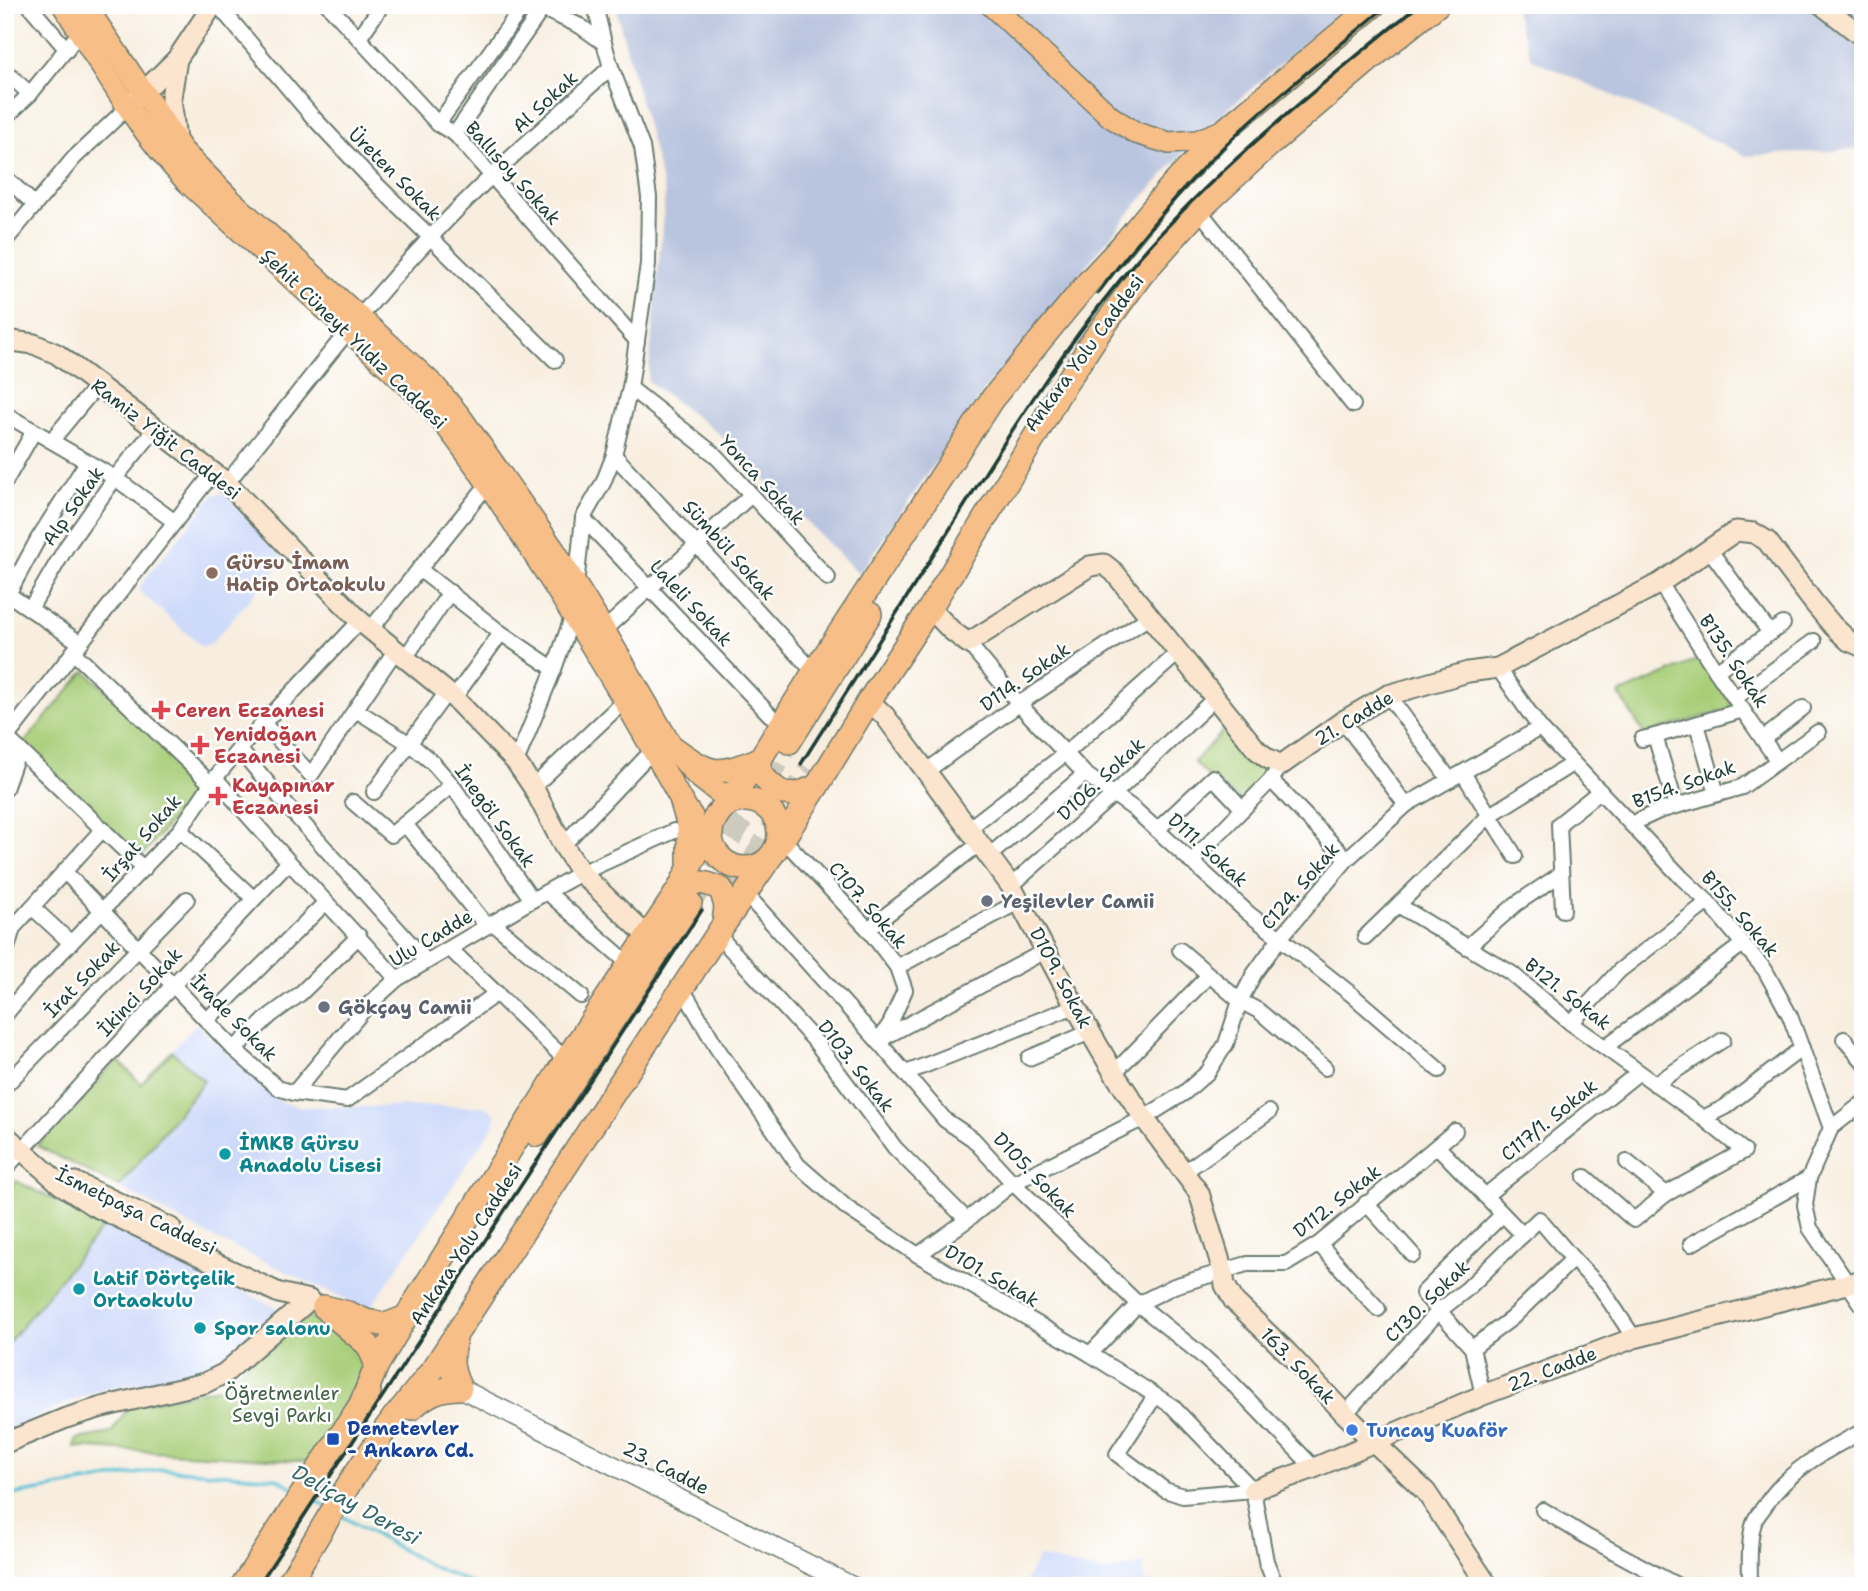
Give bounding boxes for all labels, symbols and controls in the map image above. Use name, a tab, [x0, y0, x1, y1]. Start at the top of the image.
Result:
street label: Al Sokak	[507, 65, 583, 139]
street label: Ballısoy Sokak	[460, 116, 566, 230]
street label: Üreten Sokak	[343, 122, 447, 226]
street label: Şehit Cüneyt Yıldız Caddesi	[256, 243, 452, 435]
street label: Ankara Yolu Caddesi	[1018, 269, 1150, 437]
street label: Ramiz Yiğit Caddesi	[86, 373, 246, 505]
street label: Yonca Sokak	[714, 429, 810, 531]
street label: Alp Sokak	[37, 461, 109, 551]
street label: Sümbül Sokak	[677, 494, 781, 606]
place label: Gürsu İmam Hatip Ortaokulu	[226, 550, 386, 597]
street label: Laleli Sokak	[644, 554, 738, 652]
marker: Gürsu İmam Hatip Ortaokulu	[204, 565, 220, 581]
street label: B135. Sokak	[1694, 609, 1775, 713]
street label: D114. Sokak	[975, 637, 1075, 717]
street label: 21. Cadde	[1310, 685, 1398, 751]
place label: Ceren Eczanesi	[175, 698, 324, 723]
marker: Ceren Eczanesi	[153, 702, 169, 718]
place label: Yenidoğan Eczanesi	[214, 722, 317, 769]
street label: D106. Sokak	[1052, 732, 1150, 826]
marker: Yenidoğan Eczanesi	[192, 737, 208, 753]
street label: B154. Sokak	[1629, 754, 1739, 814]
street label: İnegöl Sokak	[449, 759, 541, 873]
place label: Kayapınar Eczanesi	[232, 773, 335, 820]
marker: Kayapınar Eczanesi	[210, 788, 226, 804]
street label: İrşat Sokak	[97, 789, 187, 887]
street label: D111. Sokak	[1163, 807, 1253, 893]
street label: C124. Sokak	[1255, 837, 1345, 935]
street label: C107. Sokak	[823, 856, 913, 954]
street label: B155. Sokak	[1696, 866, 1784, 962]
place label: Yeşilevler Camii	[1001, 889, 1155, 914]
marker: Yeşilevler Camii	[979, 893, 995, 909]
street label: Ulu Cadde	[385, 903, 477, 973]
street label: D109. Sokak	[1024, 923, 1098, 1033]
street label: İrat Sokak	[39, 935, 125, 1023]
street label: İkinci Sokak	[92, 942, 188, 1042]
street label: B121. Sokak	[1520, 952, 1616, 1036]
street label: İrade Sokak	[185, 969, 283, 1067]
place label: Gökçay Camii	[338, 995, 472, 1020]
marker: Gökçay Camii	[316, 999, 332, 1015]
street label: D103. Sokak	[812, 1015, 900, 1117]
street label: C117/1. Sokak	[1496, 1073, 1602, 1167]
street label: D105. Sokak	[988, 1127, 1082, 1223]
place label: İMKB Gürsu Anadolu Lisesi	[239, 1131, 382, 1178]
marker: İMKB Gürsu Anadolu Lisesi	[217, 1146, 233, 1162]
street label: Ankara Yolu Caddesi	[404, 1158, 528, 1330]
street label: D112. Sokak	[1288, 1159, 1386, 1243]
street label: İsmetpaşa Caddesi	[52, 1161, 220, 1261]
street label: D101. Sokak	[940, 1239, 1044, 1313]
street label: C130. Sokak	[1379, 1254, 1475, 1348]
place label: Latif Dörtçelik Ortaokulu	[93, 1266, 236, 1313]
marker: Latif Dörtçelik Ortaokulu	[71, 1281, 87, 1297]
place label: Spor salonu	[214, 1316, 331, 1341]
marker: Spor salonu	[192, 1320, 208, 1336]
street label: 163. Sokak	[1255, 1322, 1341, 1410]
street label: 22. Cadde	[1504, 1341, 1600, 1397]
park label: Öğretmenler Sevgi Parkı	[225, 1381, 339, 1428]
place label: Demetevler - Ankara Cd.	[347, 1416, 474, 1463]
place label: Tuncay Kuaför	[1366, 1418, 1508, 1443]
marker: Tuncay Kuaför	[1344, 1422, 1360, 1438]
marker: Demetevler - Ankara Cd.	[325, 1431, 341, 1447]
street label: 23. Cadde	[619, 1436, 713, 1500]
water label: Deliçay Deresi	[287, 1458, 426, 1552]

